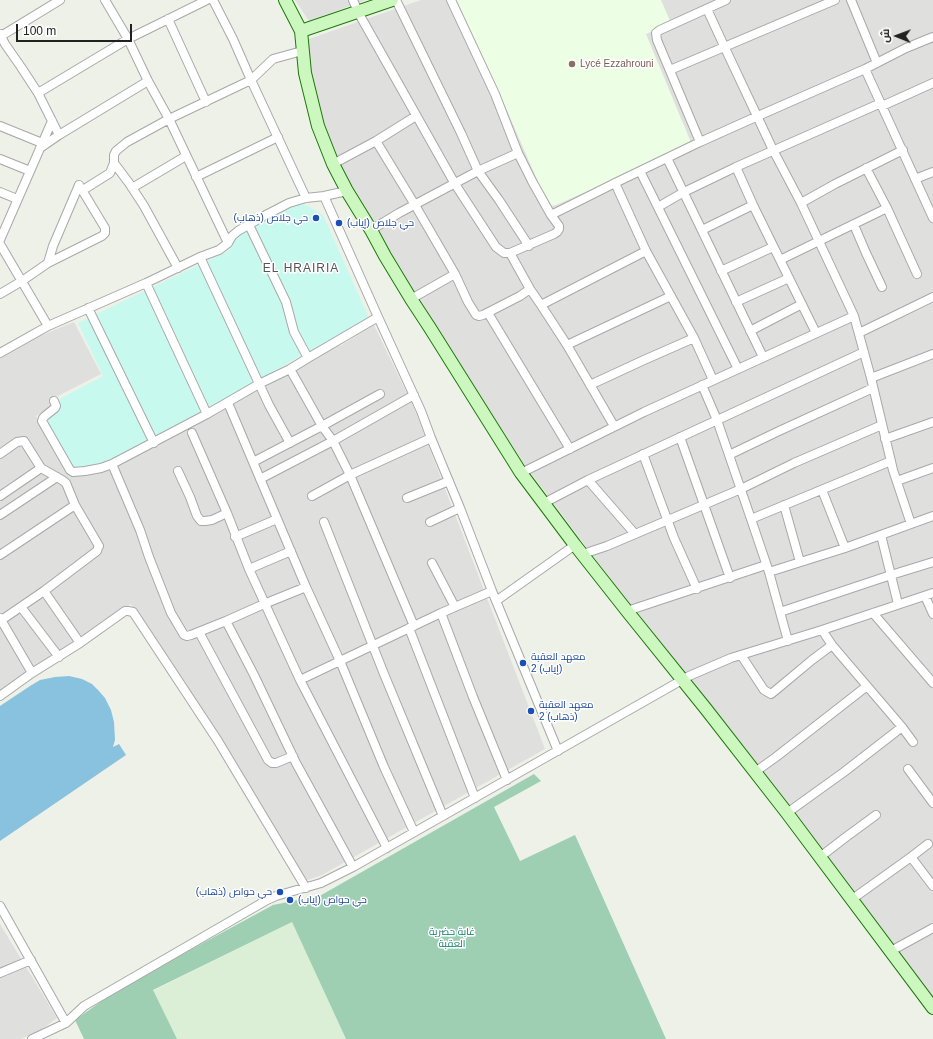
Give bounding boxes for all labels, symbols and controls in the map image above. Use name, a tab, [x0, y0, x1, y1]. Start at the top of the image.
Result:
scale bar	[18, 16, 134, 42]
north arrow	[877, 16, 917, 56]
text: 100 m	[23, 24, 56, 38]
text: ش	[879, 29, 891, 43]
place label: Lycé Ezzahrouni	[580, 58, 654, 70]
marker: Lycé Ezzahrouni	[567, 59, 577, 69]
place label: حي جلاص (ذهاب)	[234, 212, 308, 224]
marker: حي جلاص (ذهاب)	[311, 213, 321, 223]
place label: حي جلاص (إياب)	[347, 217, 414, 229]
marker: حي جلاص (إياب)	[334, 218, 344, 228]
district label: EL HRAIRIA	[263, 262, 339, 276]
place label: معهد العقبة 2 (إياب)	[531, 651, 585, 674]
marker: معهد العقبة 2 (إياب)	[518, 658, 528, 668]
place label: معهد العقبة 2 (ذهاب)	[539, 699, 593, 722]
marker: معهد العقبة 2 (ذهاب)	[526, 706, 536, 716]
place label: حي حواص (ذهاب)	[196, 886, 272, 898]
marker: حي حواص (ذهاب)	[275, 887, 285, 897]
place label: حي حواص (إياب)	[298, 894, 367, 906]
marker: حي حواص (إياب)	[285, 895, 295, 905]
park label: غابة حضرية العقبة	[429, 926, 475, 950]

